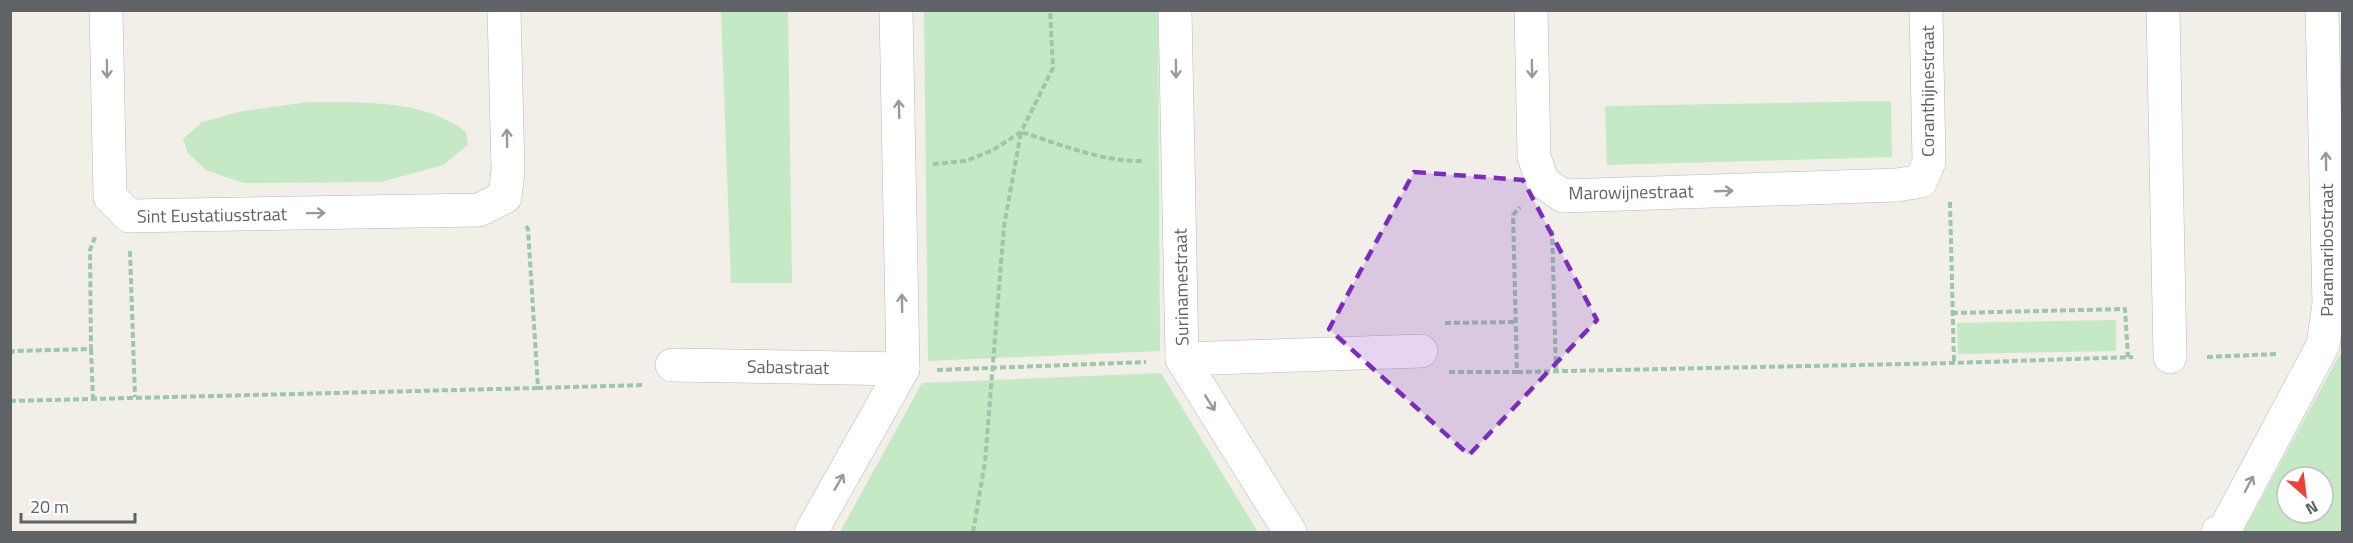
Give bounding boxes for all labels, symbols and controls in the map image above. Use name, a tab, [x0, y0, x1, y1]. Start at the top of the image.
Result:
street label: Coranthijnestraat	[1914, 24, 1941, 157]
one-way arrow	[102, 58, 113, 78]
one-way arrow	[1170, 58, 1182, 78]
one-way arrow	[1526, 58, 1538, 78]
one-way arrow	[894, 99, 905, 119]
one-way arrow	[502, 129, 513, 149]
one-way arrow	[2320, 151, 2332, 171]
street label: Marowijnestraat	[1568, 177, 1695, 207]
street label: Paramaribostraat	[2313, 183, 2340, 317]
one-way arrow	[1713, 185, 1733, 196]
street label: Sint Eustatiusstraat	[137, 200, 288, 230]
one-way arrow	[305, 207, 325, 219]
street label: Surinamestraat	[1166, 227, 1196, 346]
one-way arrow	[897, 294, 908, 314]
street label: Sabastraat	[747, 353, 830, 381]
one-way arrow	[1204, 394, 1216, 411]
north arrow	[2275, 465, 2335, 525]
one-way arrow	[834, 473, 846, 490]
one-way arrow	[2244, 475, 2255, 493]
scale bar	[21, 486, 135, 524]
text: 20 m	[30, 493, 69, 520]
text: N	[2302, 495, 2323, 521]

